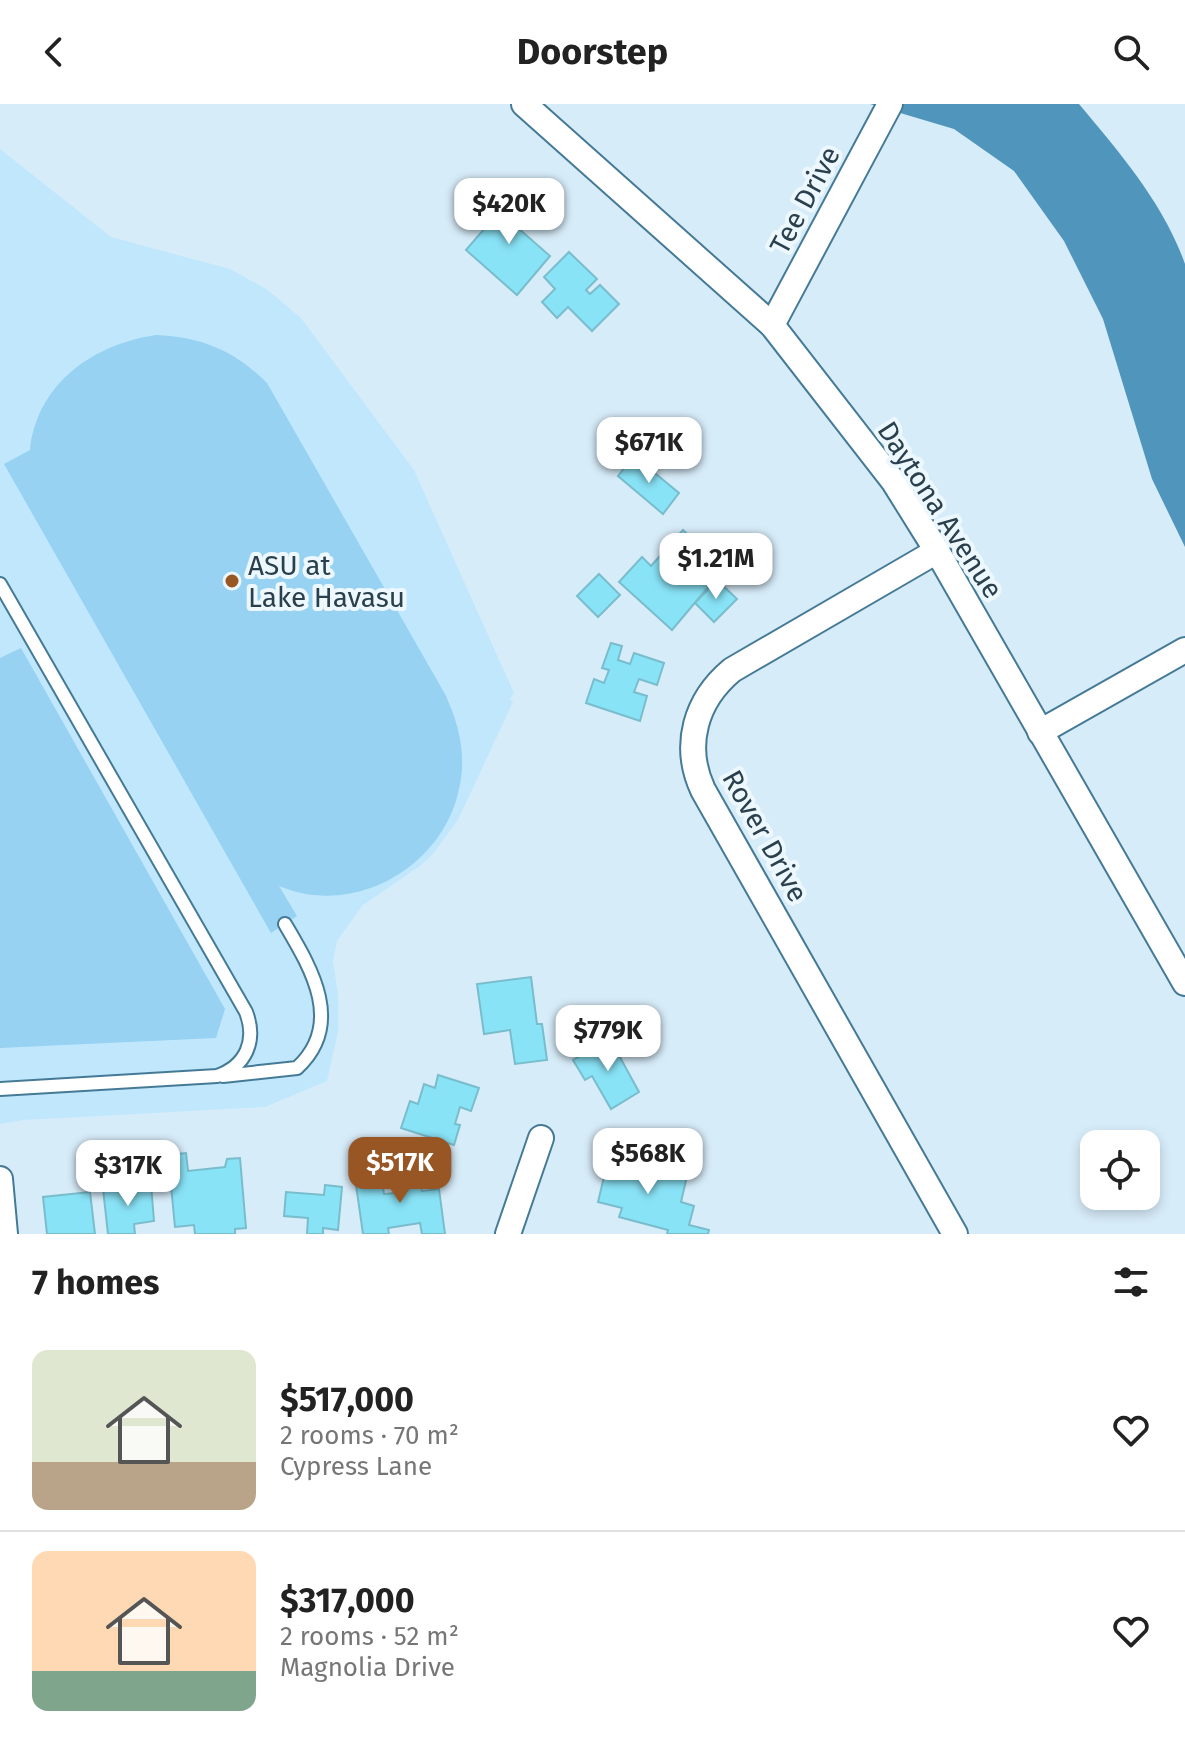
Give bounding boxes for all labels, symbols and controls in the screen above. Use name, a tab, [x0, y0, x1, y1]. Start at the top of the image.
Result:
icon: back	[32, 30, 76, 74]
text: Doorstep	[517, 30, 668, 74]
icon: search	[1109, 30, 1153, 74]
street label: Tee Drive	[763, 141, 847, 259]
pin: $420K	[453, 178, 565, 246]
text: $420K	[472, 188, 546, 219]
street label: Daytona Avenue	[871, 415, 1009, 605]
pin: $671K	[593, 417, 705, 485]
text: $671K	[615, 427, 683, 458]
pin: $1.21M	[651, 533, 781, 601]
text: $1.21M	[677, 543, 755, 574]
place label: ASU at Lake Havasu	[248, 549, 405, 614]
marker: ASU at Lake Havasu	[223, 572, 241, 590]
street label: Rover Drive	[715, 764, 815, 908]
pin: $779K	[552, 1005, 664, 1073]
text: $779K	[574, 1015, 642, 1046]
pin: $568K	[592, 1128, 704, 1196]
map controls	[1080, 1130, 1160, 1210]
button: locate	[1080, 1130, 1160, 1210]
pin: $517K	[344, 1137, 456, 1205]
text: $568K	[611, 1138, 685, 1169]
pin: $317K	[72, 1140, 184, 1208]
text: $517K	[366, 1147, 434, 1178]
text: $317K	[94, 1150, 162, 1181]
icon: filters	[1109, 1260, 1153, 1304]
text: 7 homes	[32, 1262, 159, 1303]
text: $517,000	[280, 1379, 414, 1420]
icon: home	[96, 1382, 192, 1478]
icon: heart	[1109, 1408, 1153, 1452]
text: 2 rooms · 70 m²	[280, 1420, 459, 1451]
text: Cypress Lane	[280, 1451, 432, 1482]
text: $317,000	[280, 1580, 415, 1621]
icon: home	[96, 1583, 192, 1679]
icon: heart	[1109, 1609, 1153, 1653]
text: 2 rooms · 52 m²	[280, 1621, 459, 1652]
text: Magnolia Drive	[280, 1652, 455, 1683]

